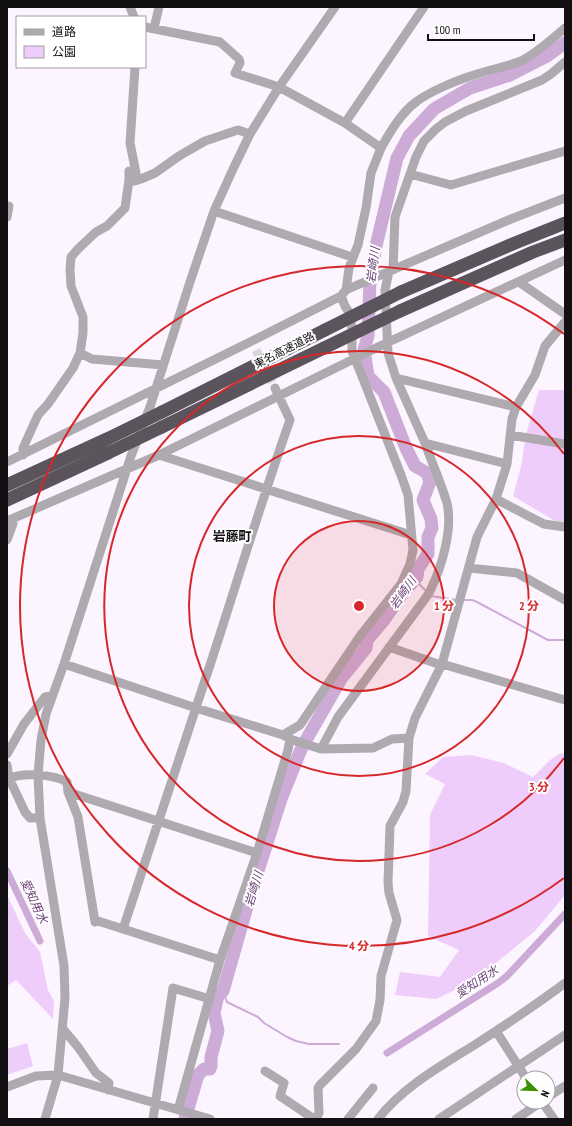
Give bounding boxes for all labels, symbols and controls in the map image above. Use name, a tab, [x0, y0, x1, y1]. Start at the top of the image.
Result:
legend	[16, 16, 146, 68]
scale bar	[428, 16, 534, 42]
text: 100 m	[434, 22, 461, 37]
text: 道路	[52, 24, 76, 39]
text: 公園	[52, 44, 76, 59]
water label: 岩崎川	[363, 244, 383, 284]
street label: 東名高速道路	[251, 329, 317, 371]
district label: 岩藤町	[212, 528, 252, 545]
water label: 岩崎川	[386, 572, 420, 612]
text: 1 分	[434, 598, 454, 613]
text: 2 分	[519, 598, 539, 613]
centre of rings	[352, 599, 366, 613]
text: 3 分	[529, 779, 549, 794]
water label: 岩崎川	[241, 868, 267, 908]
water label: 愛知用水	[18, 876, 52, 928]
text: 4 分	[349, 938, 369, 953]
water label: 愛知用水	[453, 961, 503, 1001]
north arrow	[516, 1070, 556, 1110]
text: N	[538, 1088, 553, 1099]

